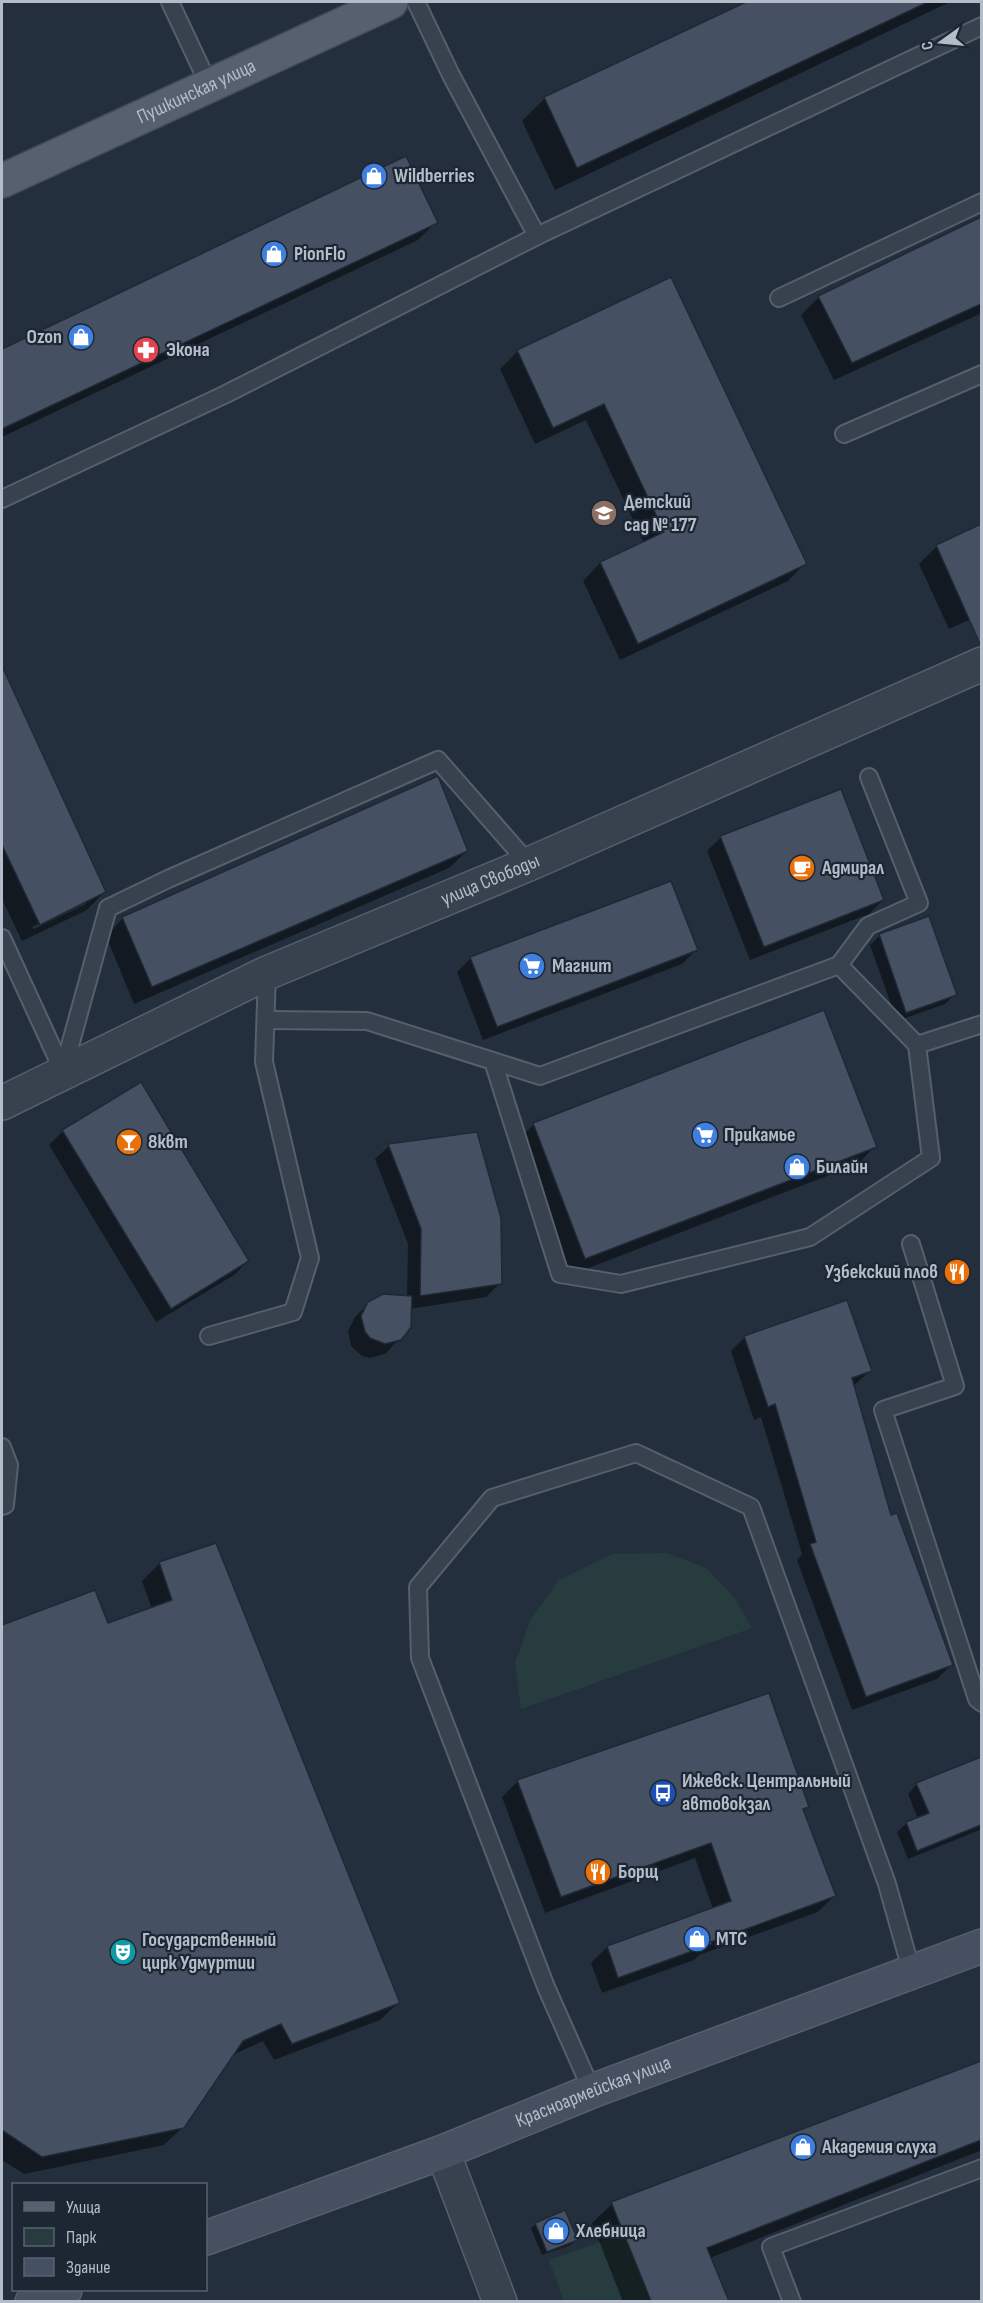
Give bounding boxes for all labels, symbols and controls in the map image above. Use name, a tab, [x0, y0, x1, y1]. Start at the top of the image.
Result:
north arrow	[911, 12, 971, 72]
text: С	[918, 39, 938, 52]
street label: Пушкинская улица	[133, 54, 260, 129]
shop icon: Wildberries	[359, 161, 389, 191]
place label: Wildberries	[394, 164, 475, 188]
shop icon: PionFlo	[259, 239, 289, 269]
place label: PionFlo	[294, 242, 346, 266]
shop icon: Ozon	[66, 322, 96, 352]
place label: Ozon	[27, 325, 62, 349]
pharmacy icon: Экона	[131, 335, 161, 365]
place label: Экона	[166, 338, 210, 362]
place label: Детский сад № 177	[624, 490, 697, 537]
school or university icon: Детский сад № 177	[589, 498, 619, 528]
street label: улица Свободы	[437, 849, 543, 911]
cafe icon: Адмирал	[787, 853, 817, 883]
place label: Адмирал	[821, 856, 884, 880]
supermarket icon: Магнит	[517, 951, 547, 981]
place label: Магнит	[552, 954, 611, 978]
supermarket icon: Прикамье	[690, 1120, 720, 1150]
place label: Прикамье	[724, 1123, 796, 1147]
bar icon: 8квт	[114, 1127, 144, 1157]
place label: 8квт	[148, 1130, 188, 1154]
shop icon: Билайн	[782, 1152, 812, 1182]
place label: Билайн	[816, 1155, 868, 1179]
restaurant icon: Узбекский плов	[942, 1257, 972, 1287]
place label: Узбекский плов	[825, 1260, 938, 1284]
place label: Ижевск. Центральный автовокзал	[682, 1769, 851, 1816]
bus stop icon: Ижевск. Центральный автовокзал	[648, 1778, 678, 1808]
restaurant icon: Борщ	[583, 1857, 613, 1887]
place label: Борщ	[618, 1860, 659, 1884]
shop icon: МТС	[682, 1924, 712, 1954]
place label: МТС	[716, 1927, 747, 1951]
place label: Государственный цирк Удмуртии	[142, 1928, 276, 1975]
theatre icon: Государственный цирк Удмуртии	[108, 1937, 138, 1967]
street label: Красноармейская улица	[512, 2051, 674, 2133]
shop icon: Академия слуха	[788, 2132, 818, 2162]
place label: Академия слуха	[821, 2135, 936, 2159]
legend	[12, 2183, 207, 2291]
text: Улица	[66, 2197, 101, 2218]
shop icon: Хлебница	[541, 2216, 571, 2246]
place label: Хлебница	[575, 2219, 646, 2243]
text: Парк	[66, 2227, 97, 2248]
text: Здание	[66, 2257, 111, 2278]

